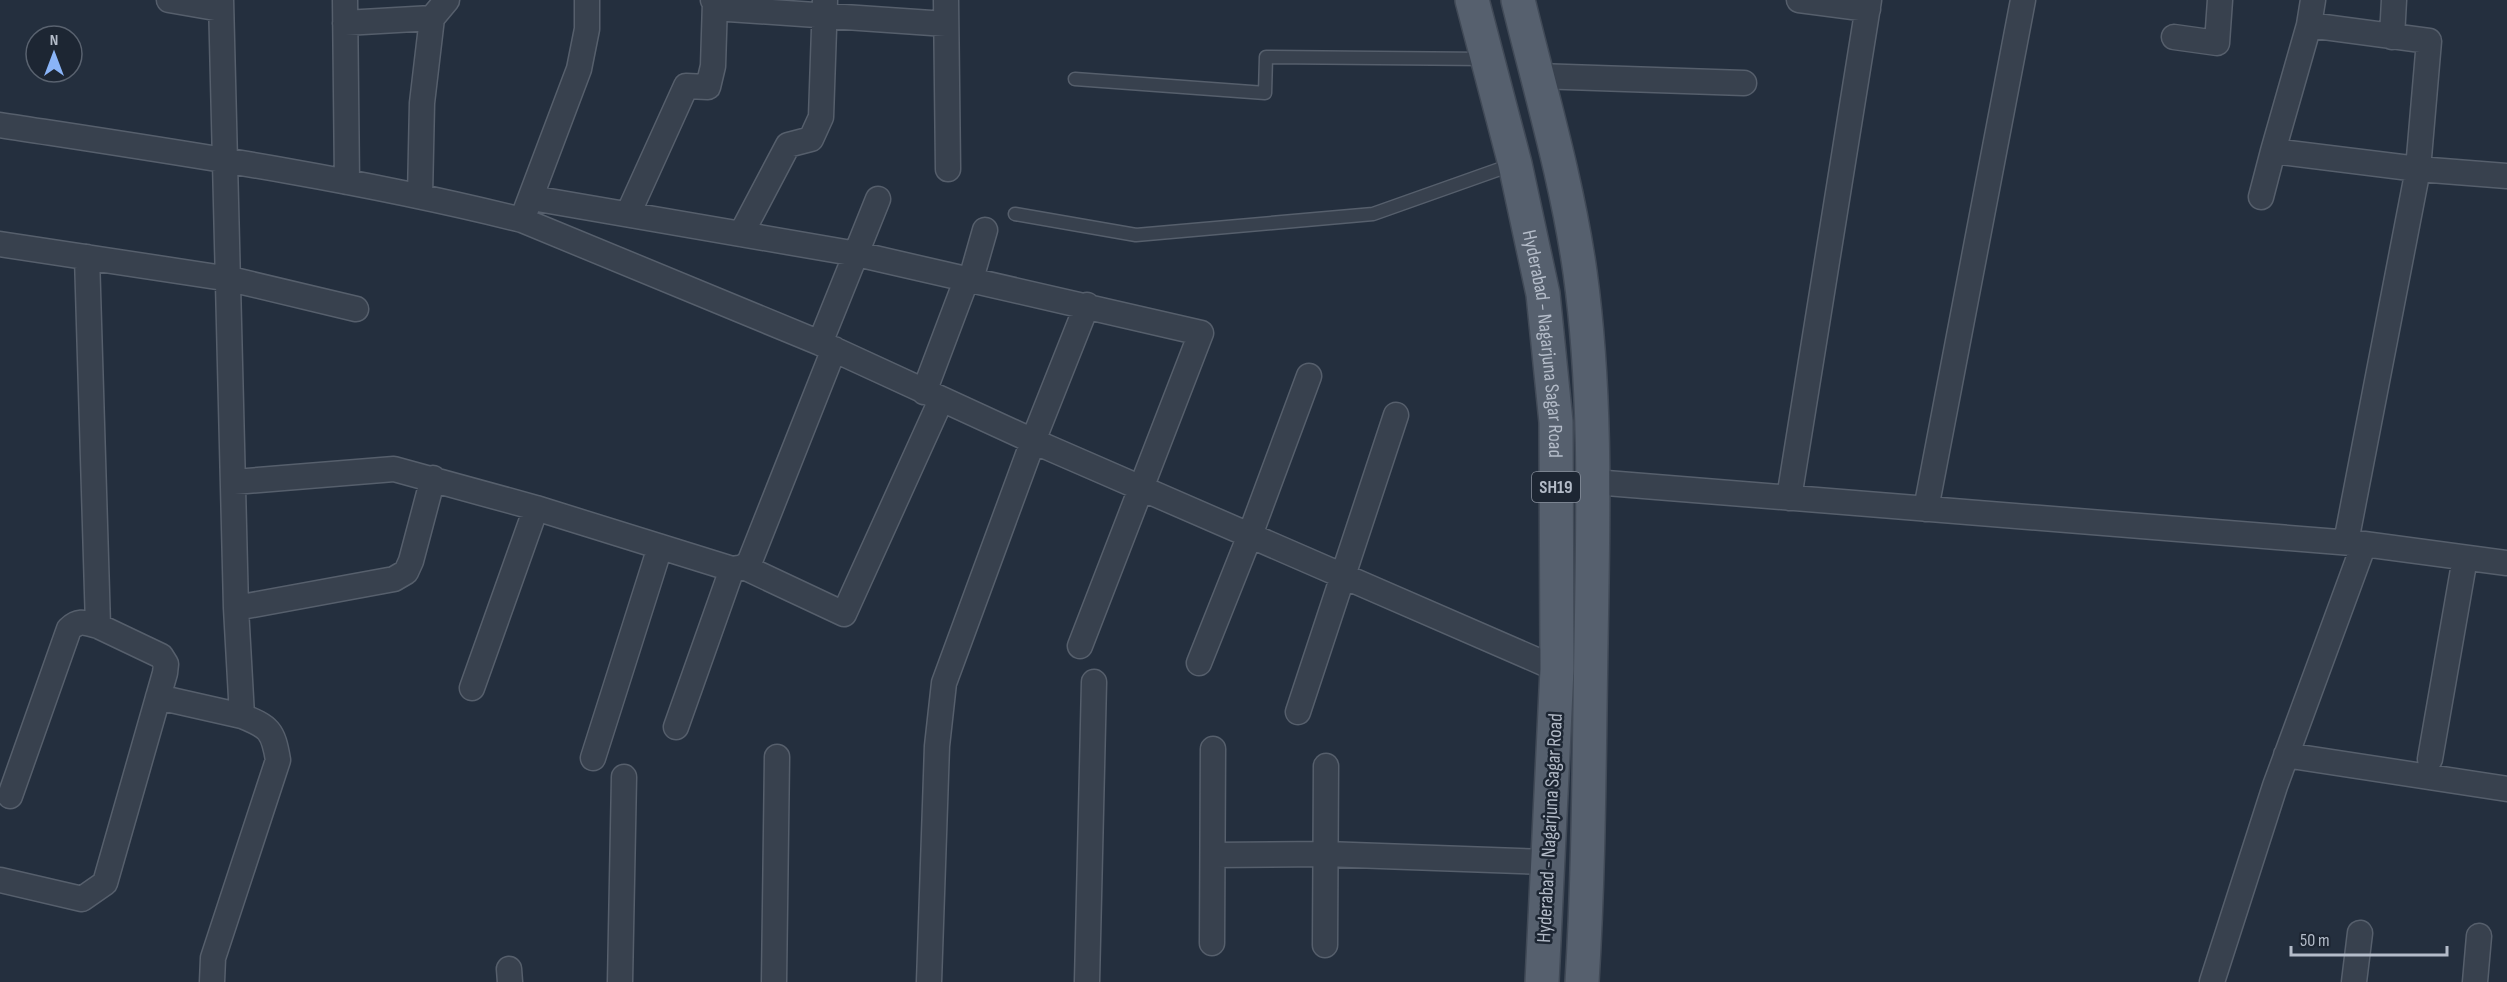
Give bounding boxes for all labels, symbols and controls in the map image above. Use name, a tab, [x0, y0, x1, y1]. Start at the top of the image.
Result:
north arrow	[24, 24, 84, 84]
text: N	[50, 31, 58, 50]
street label: Hyderabad - Nagarjuna Sagar Road	[1517, 228, 1567, 458]
road number: SH19	[1532, 472, 1580, 502]
street label: Hyderabad - Nagarjuna Sagar Road	[1532, 713, 1568, 943]
scale bar	[2291, 919, 2447, 957]
text: 50 m	[2300, 930, 2330, 951]

